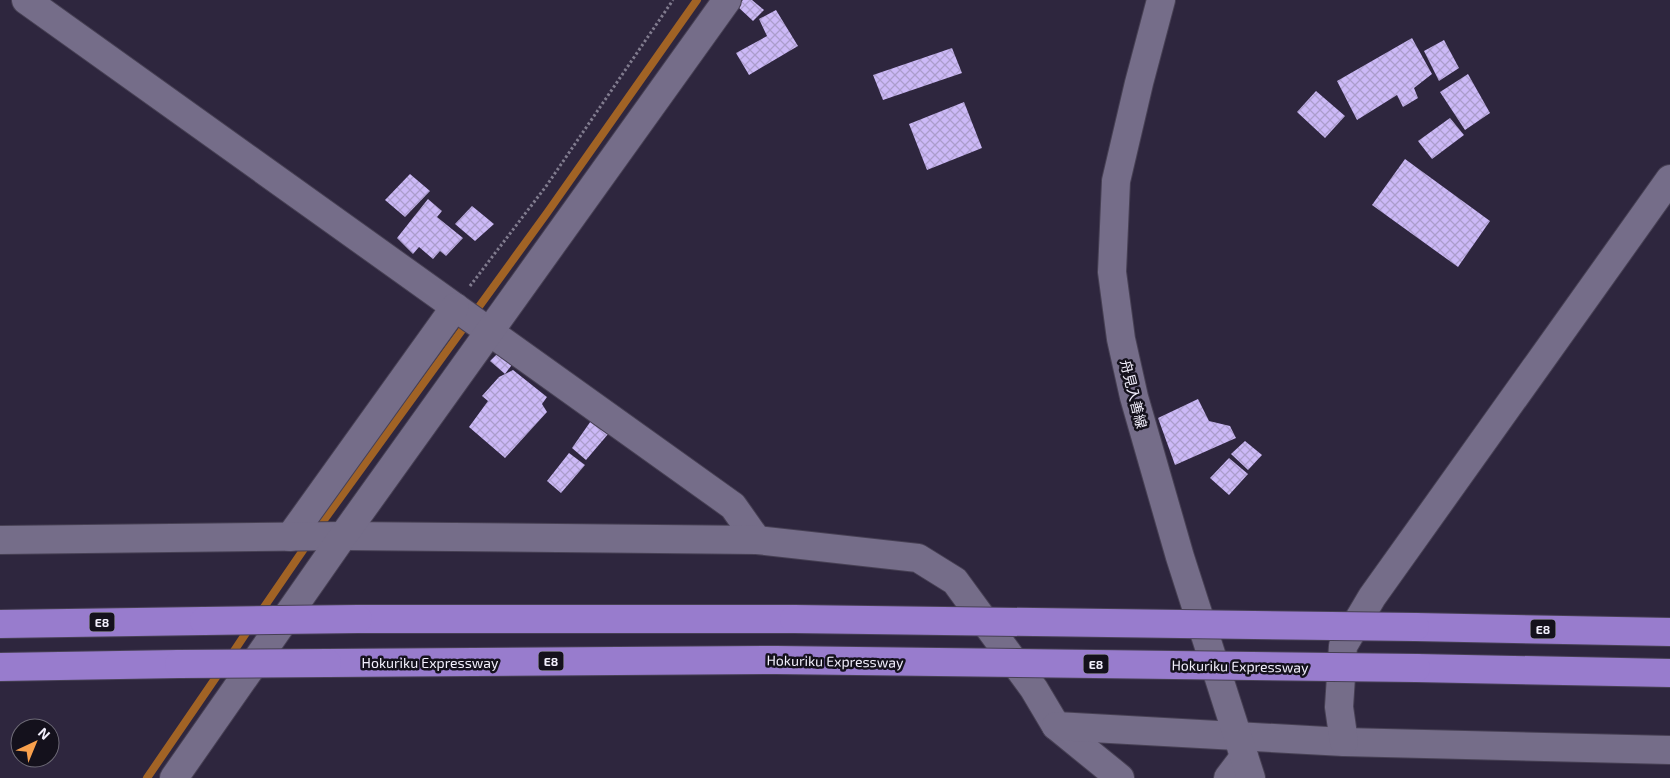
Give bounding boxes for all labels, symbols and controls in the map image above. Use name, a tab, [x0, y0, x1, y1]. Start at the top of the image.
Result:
street label: 舟見入善線	[1117, 358, 1151, 430]
road number: E8	[90, 612, 114, 632]
road number: E8	[1530, 620, 1556, 638]
road number: E8	[538, 651, 564, 670]
street label: Hokuriku Expressway	[766, 651, 904, 671]
street label: Hokuriku Expressway	[362, 654, 499, 671]
road number: E8	[1084, 654, 1108, 674]
street label: Hokuriku Expressway	[1171, 656, 1309, 676]
north arrow	[10, 718, 60, 768]
text: N	[35, 724, 54, 743]

